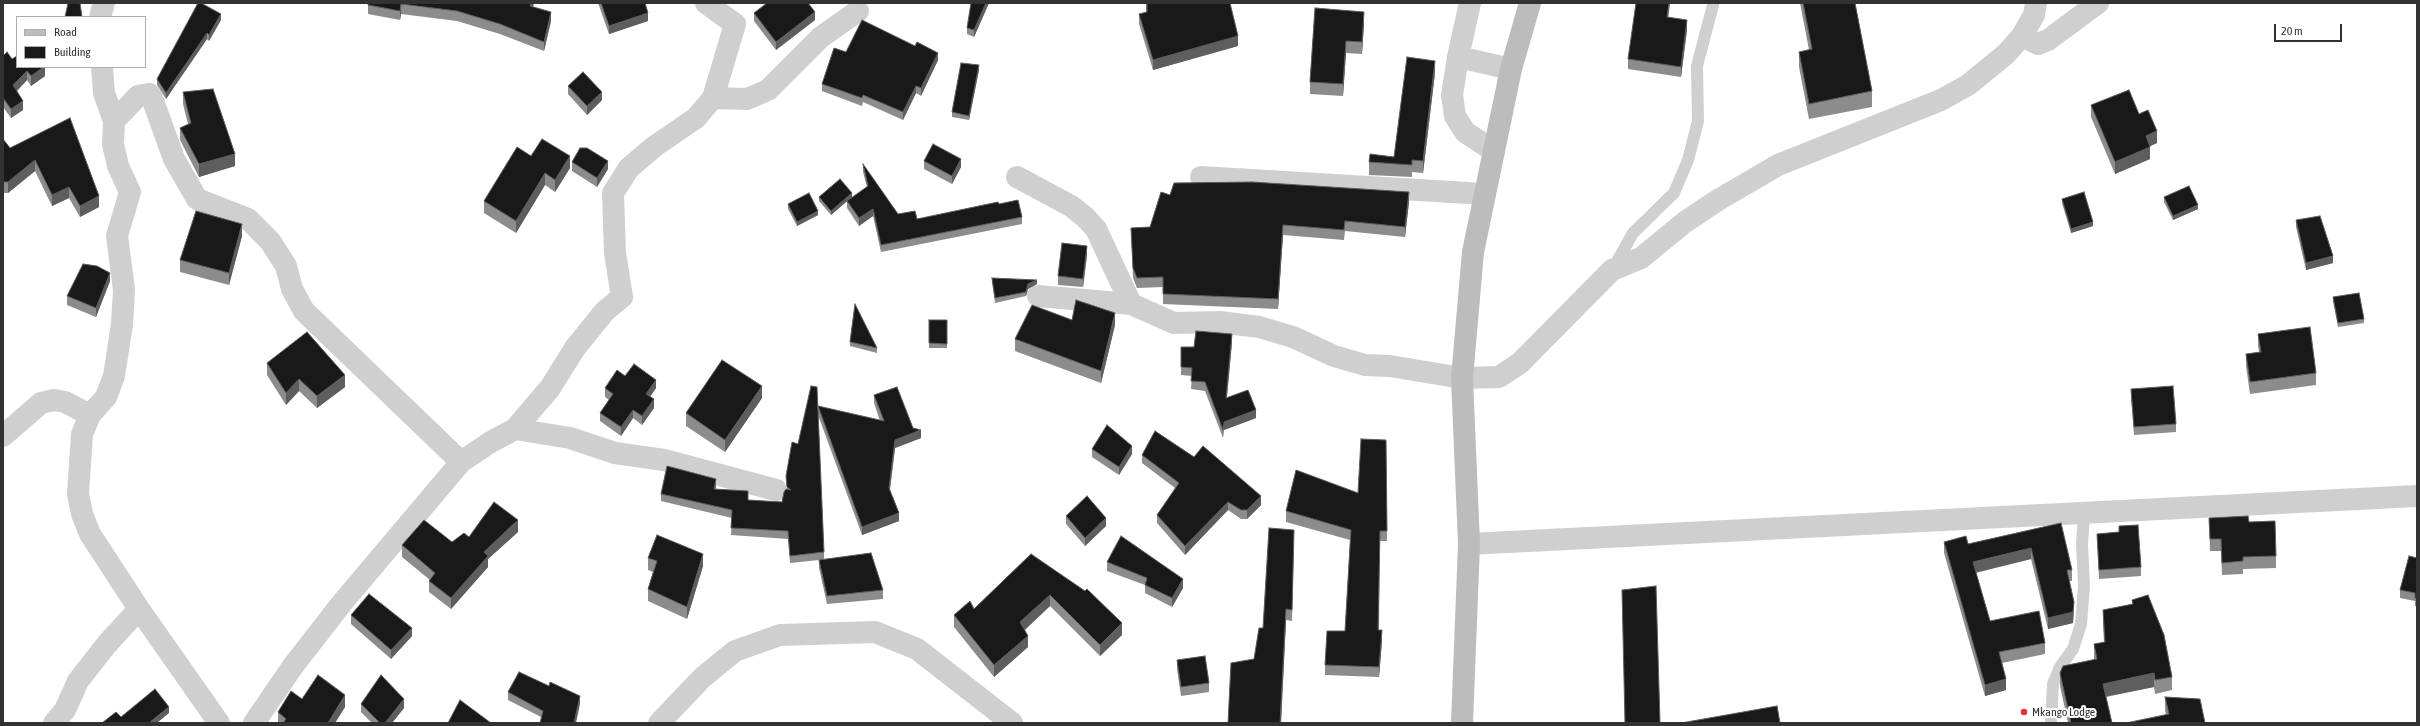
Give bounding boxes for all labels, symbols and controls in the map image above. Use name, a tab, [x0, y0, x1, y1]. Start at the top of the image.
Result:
legend	[16, 16, 146, 68]
scale bar	[2276, 16, 2344, 42]
text: 20 m	[2281, 24, 2303, 38]
text: Road	[54, 25, 77, 39]
text: Building	[54, 45, 91, 59]
place label: Mkango Lodge	[2032, 705, 2095, 719]
marker: Mkango Lodge	[2019, 707, 2029, 717]

